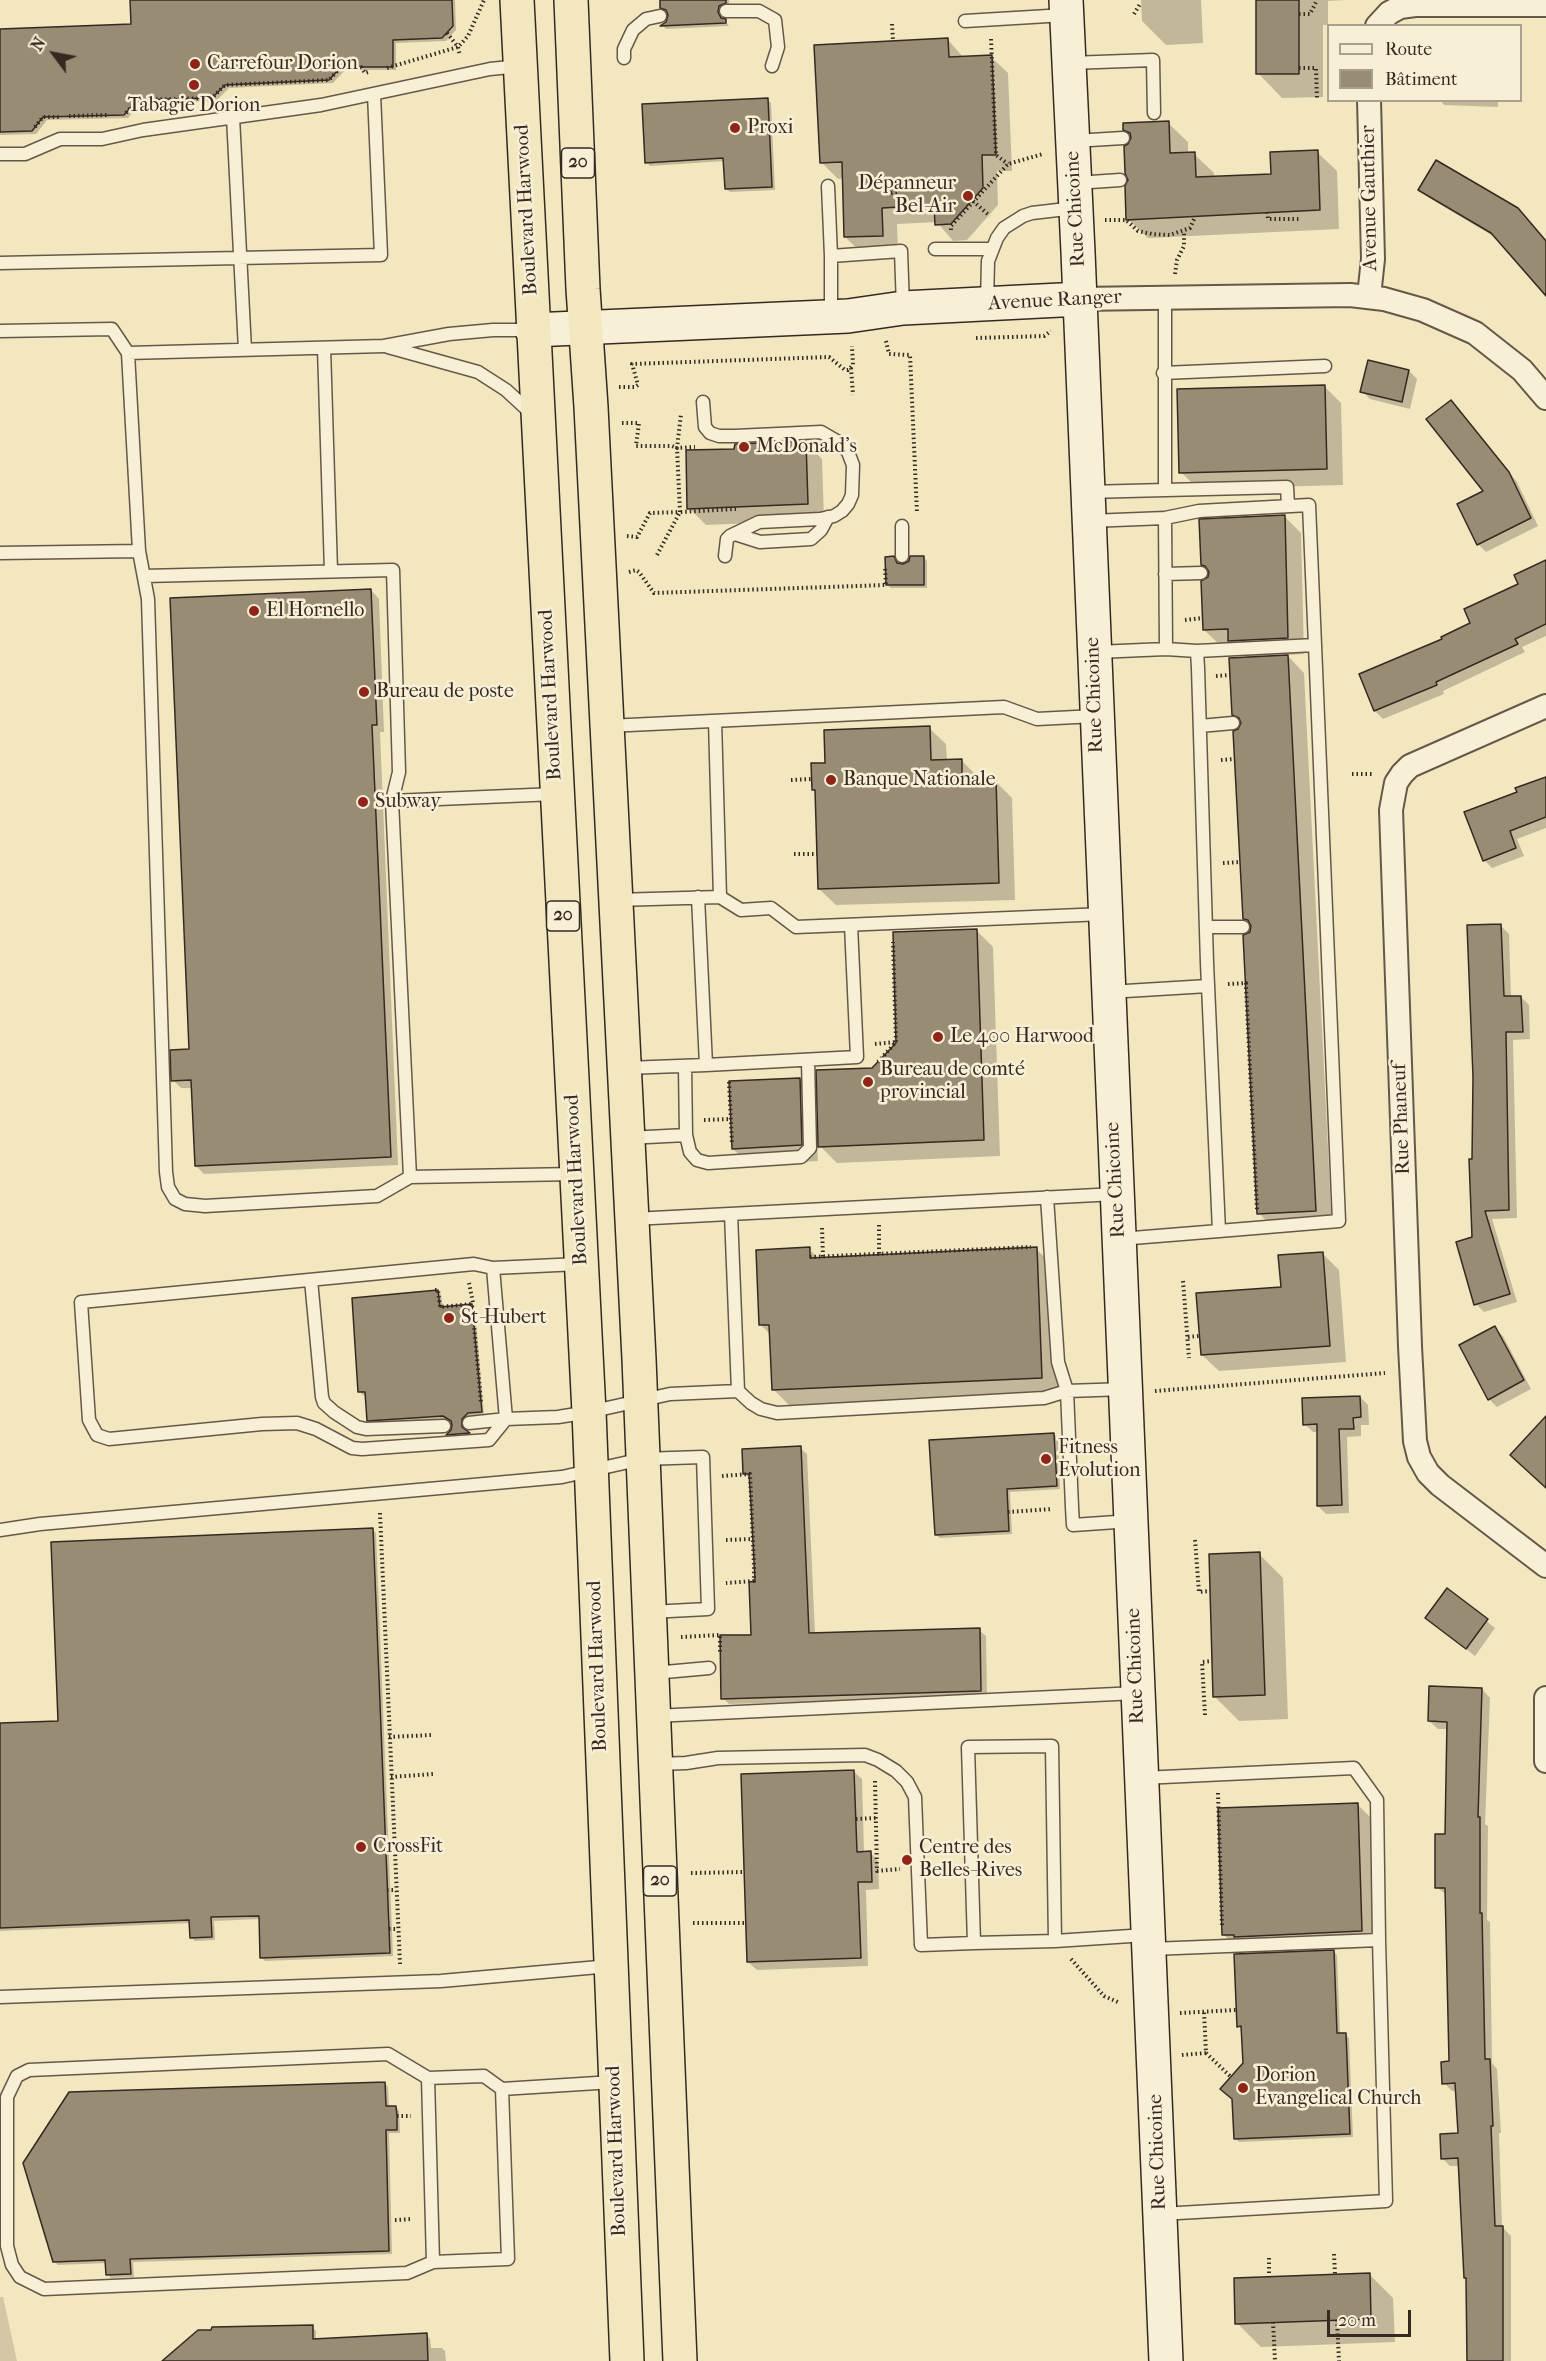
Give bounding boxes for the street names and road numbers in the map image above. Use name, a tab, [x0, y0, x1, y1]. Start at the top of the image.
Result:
street label: Boulevard Harwood	[511, 124, 543, 296]
street label: Avenue Gauthier	[1357, 125, 1383, 271]
road number: 20	[562, 148, 594, 178]
street label: Rue Chicoine	[1061, 150, 1091, 268]
street label: Avenue Ranger	[988, 286, 1122, 316]
street label: Boulevard Harwood	[535, 609, 567, 781]
street label: Rue Chicoine	[1081, 637, 1109, 753]
road number: 20	[546, 901, 580, 931]
street label: Rue Phaneuf	[1388, 1063, 1416, 1175]
street label: Boulevard Harwood	[561, 1094, 593, 1266]
street label: Rue Chicoine	[1101, 1121, 1131, 1239]
street label: Boulevard Harwood	[583, 1580, 613, 1752]
street label: Rue Chicoine	[1122, 1608, 1150, 1724]
road number: 20	[644, 1866, 676, 1896]
street label: Boulevard Harwood	[602, 2065, 632, 2237]
street label: Rue Chicoine	[1144, 2094, 1172, 2210]

